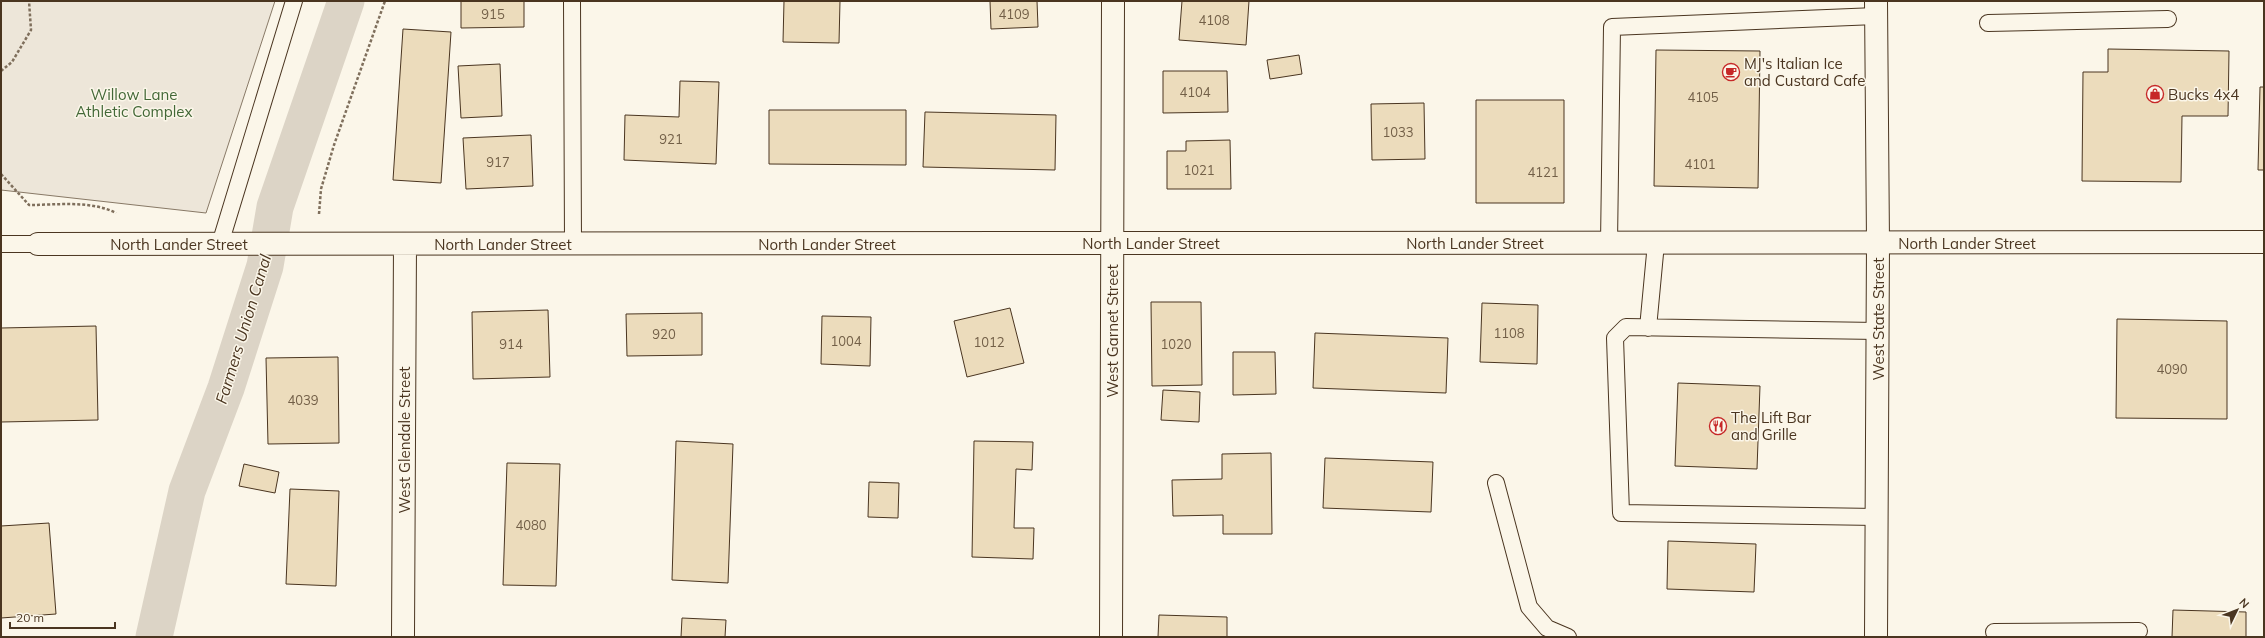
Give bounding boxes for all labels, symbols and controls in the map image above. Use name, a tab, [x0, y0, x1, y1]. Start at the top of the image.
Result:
house number: 915	[481, 6, 505, 22]
house number: 4109	[998, 6, 1030, 22]
house number: 4108	[1198, 12, 1230, 28]
place label: MJ's Italian Ice and Custard Cafe	[1744, 54, 1865, 90]
cafe icon: MJ's Italian Ice and Custard Cafe	[1721, 62, 1741, 82]
house number: 4104	[1179, 84, 1211, 100]
shop icon: Bucks 4x4	[2145, 84, 2165, 104]
park label: Willow Lane Athletic Complex	[76, 85, 192, 121]
place label: Bucks 4x4	[2168, 85, 2239, 104]
house number: 4105	[1687, 89, 1719, 105]
house number: 1033	[1382, 124, 1414, 140]
house number: 921	[659, 131, 683, 147]
house number: 917	[486, 154, 510, 170]
house number: 4101	[1684, 156, 1716, 172]
house number: 1021	[1183, 162, 1215, 178]
house number: 4121	[1527, 164, 1559, 180]
street label: North Lander Street	[1082, 234, 1220, 253]
street label: North Lander Street	[1406, 234, 1544, 253]
street label: North Lander Street	[1898, 234, 2036, 253]
street label: North Lander Street	[110, 235, 248, 254]
street label: North Lander Street	[434, 235, 572, 254]
street label: North Lander Street	[758, 235, 896, 254]
water label: Farmers Union Canal	[211, 252, 275, 406]
street label: West State Street	[1869, 258, 1888, 380]
street label: West Garnet Street	[1103, 264, 1122, 398]
house number: 1108	[1493, 325, 1525, 341]
house number: 920	[652, 326, 676, 342]
house number: 1004	[830, 333, 862, 349]
house number: 1012	[973, 334, 1005, 350]
house number: 914	[499, 336, 523, 352]
house number: 1020	[1160, 336, 1192, 352]
house number: 4090	[2156, 361, 2188, 377]
street label: West Glendale Street	[395, 366, 414, 514]
house number: 4039	[287, 392, 319, 408]
place label: The Lift Bar and Grille	[1731, 408, 1812, 444]
restaurant icon: The Lift Bar and Grille	[1708, 416, 1728, 436]
house number: 4080	[515, 517, 547, 533]
north arrow	[2217, 590, 2257, 630]
text: N	[2236, 595, 2252, 611]
scale bar	[10, 604, 115, 630]
text: 20 m	[16, 610, 44, 625]

